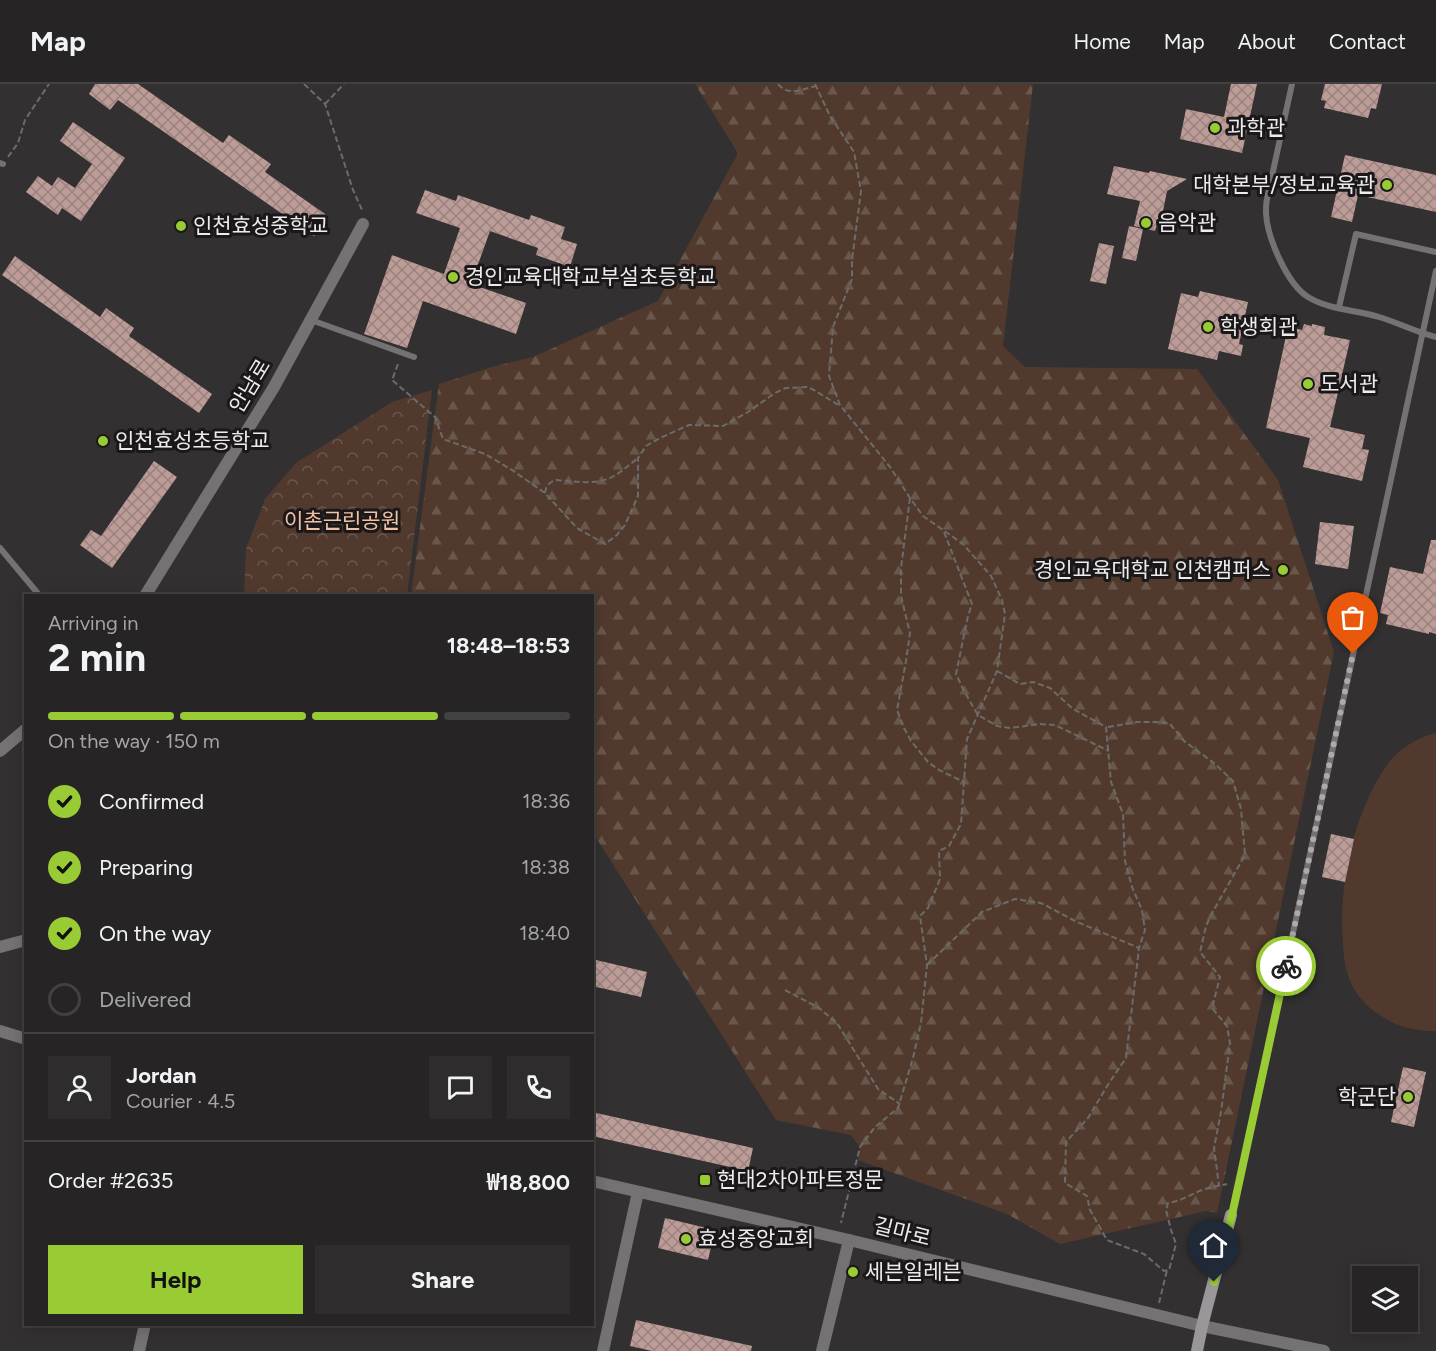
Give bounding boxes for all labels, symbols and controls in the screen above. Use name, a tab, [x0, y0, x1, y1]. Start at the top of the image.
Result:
text: Map	[30, 24, 86, 58]
text: Home	[1074, 29, 1131, 54]
text: Map	[1164, 29, 1205, 54]
text: About	[1238, 29, 1296, 54]
text: Contact	[1329, 29, 1406, 54]
place label: 과학관	[1227, 115, 1285, 140]
marker: 과학관	[1208, 121, 1222, 135]
place label: 대학본부/정보교육관	[1193, 172, 1375, 197]
marker: 대학본부/정보교육관	[1380, 178, 1394, 192]
place label: 음악관	[1158, 210, 1216, 235]
place label: 인천효성중학교	[193, 213, 328, 238]
marker: 음악관	[1139, 216, 1153, 230]
marker: 인천효성중학교	[174, 219, 188, 233]
place label: 경인교육대학교부설초등학교	[465, 264, 716, 289]
marker: 경인교육대학교부설초등학교	[446, 270, 460, 284]
place label: 학생회관	[1220, 314, 1297, 339]
marker: 학생회관	[1201, 320, 1215, 334]
street label: 안남로	[224, 354, 275, 417]
place label: 도서관	[1320, 371, 1378, 396]
marker: 도서관	[1301, 377, 1315, 391]
place label: 인천효성초등학교	[115, 428, 270, 453]
marker: 인천효성초등학교	[96, 434, 110, 448]
park label: 이촌근린공원	[284, 508, 400, 533]
place label: 경인교육대학교 인천캠퍼스	[1034, 557, 1271, 582]
marker: 경인교육대학교 인천캠퍼스	[1276, 563, 1290, 577]
pin	[1327, 592, 1378, 654]
icon: bag	[1336, 601, 1369, 634]
text: Arriving in	[48, 611, 138, 635]
text: 18:48–18:53	[447, 632, 570, 659]
text: 2 min	[48, 634, 146, 681]
text: On the way · 150 m	[48, 729, 220, 753]
icon: check	[48, 785, 81, 818]
text: Confirmed	[99, 788, 204, 815]
text: 18:36	[522, 789, 570, 813]
icon: check	[48, 851, 81, 884]
text: Preparing	[99, 854, 193, 881]
text: 18:38	[521, 855, 570, 879]
icon: check	[48, 917, 81, 950]
text: On the way	[99, 920, 211, 947]
text: 18:40	[519, 921, 570, 945]
courier	[1256, 936, 1316, 996]
icon: bike	[1270, 950, 1303, 983]
text: Delivered	[99, 986, 192, 1013]
button: person	[48, 1056, 111, 1119]
button: chat	[429, 1056, 492, 1119]
button: phone	[507, 1056, 570, 1119]
text: Jordan	[126, 1062, 197, 1089]
place label: 학군단	[1338, 1084, 1396, 1109]
text: Courier · 4.5	[126, 1089, 235, 1113]
marker: 학군단	[1401, 1090, 1415, 1104]
text: Order #2635	[48, 1167, 174, 1194]
place label: 현대2차아파트정문	[717, 1167, 883, 1192]
text: ₩18,800	[487, 1169, 570, 1196]
marker: 현대2차아파트정문	[698, 1173, 712, 1187]
street label: 길마로	[871, 1212, 933, 1251]
pin	[1188, 1220, 1239, 1282]
place label: 효성중앙교회	[698, 1226, 814, 1251]
icon: home	[1197, 1229, 1230, 1262]
marker: 효성중앙교회	[679, 1232, 693, 1246]
button: Help	[48, 1245, 303, 1314]
button: Share	[315, 1245, 570, 1314]
place label: 세븐일레븐	[865, 1259, 962, 1284]
marker: 세븐일레븐	[846, 1265, 860, 1279]
map controls	[1352, 1266, 1418, 1332]
button: layers	[1352, 1266, 1418, 1332]

